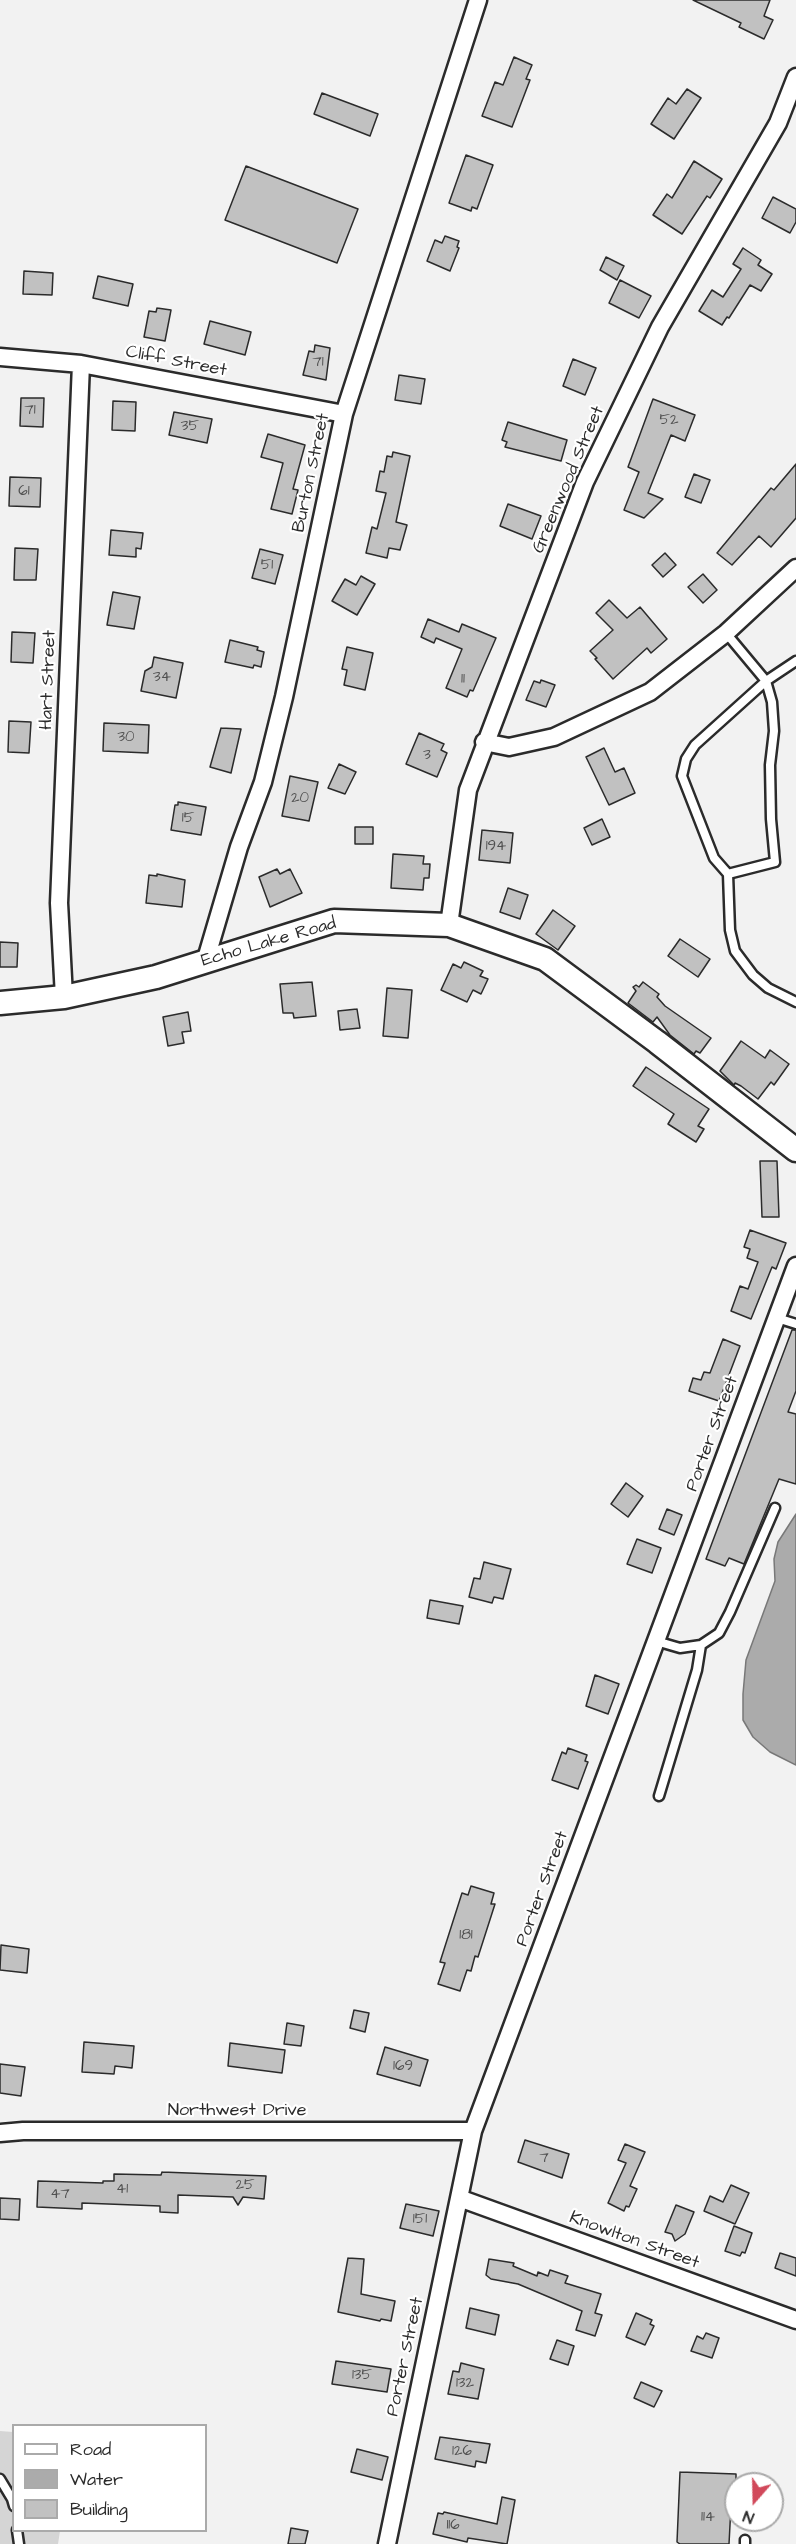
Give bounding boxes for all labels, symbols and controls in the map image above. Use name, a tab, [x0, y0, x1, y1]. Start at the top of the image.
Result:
street label: Cliff Street	[124, 342, 228, 382]
house number: 71	[312, 354, 324, 372]
house number: 71	[24, 402, 36, 420]
street label: Greenwood Street	[528, 403, 610, 557]
street label: Burton Street	[289, 412, 335, 534]
house number: 52	[659, 412, 679, 430]
house number: 35	[181, 418, 199, 436]
house number: 61	[18, 483, 30, 501]
house number: 51	[261, 557, 273, 575]
street label: Hart Street	[36, 630, 62, 730]
house number: 34	[153, 669, 171, 687]
house number: 11	[461, 671, 465, 689]
house number: 30	[117, 729, 135, 747]
house number: 3	[423, 747, 431, 765]
house number: 20	[291, 790, 309, 808]
house number: 15	[182, 810, 194, 828]
house number: 194	[486, 838, 506, 856]
street label: Echo Lake Road	[199, 913, 339, 973]
street label: Porter Street	[682, 1373, 744, 1495]
street label: Porter Street	[512, 1828, 574, 1950]
house number: 181	[459, 1927, 473, 1945]
house number: 169	[393, 2058, 413, 2076]
street label: Northwest Drive	[168, 2100, 306, 2122]
house number: 7	[539, 2150, 549, 2168]
house number: 25	[235, 2177, 255, 2195]
house number: 41	[116, 2181, 128, 2199]
house number: 47	[50, 2186, 70, 2204]
street label: Knowlton Street	[566, 2208, 702, 2274]
house number: 151	[413, 2211, 427, 2229]
street label: Porter Street	[383, 2295, 429, 2419]
house number: 135	[352, 2367, 372, 2385]
house number: 132	[456, 2375, 474, 2393]
legend	[12, 2424, 207, 2532]
text: Road	[70, 2437, 111, 2462]
house number: 126	[452, 2443, 472, 2461]
text: Water	[70, 2467, 123, 2492]
north arrow	[724, 2472, 784, 2532]
text: Building	[70, 2497, 128, 2522]
text: N	[740, 2505, 757, 2529]
house number: 114	[701, 2509, 715, 2527]
house number: 116	[446, 2517, 460, 2535]

